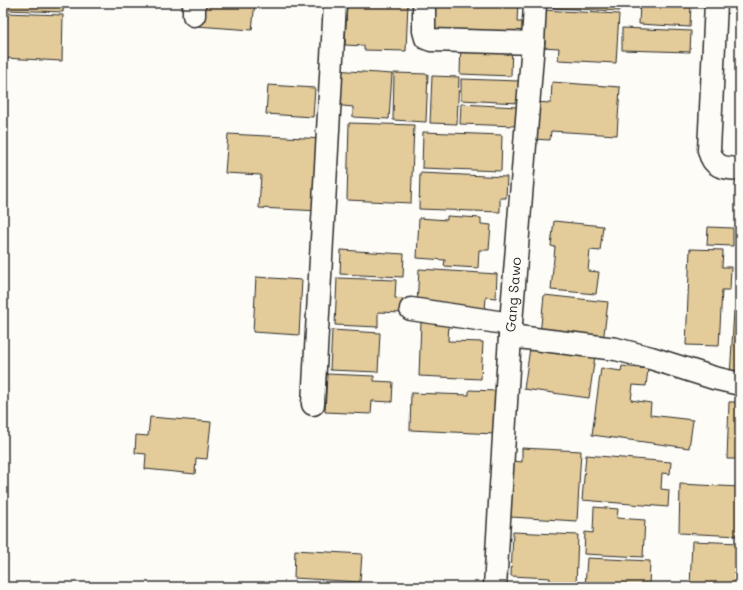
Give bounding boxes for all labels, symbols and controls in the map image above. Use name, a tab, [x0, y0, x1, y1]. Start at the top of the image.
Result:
street label: Gang Sawo	[500, 256, 525, 333]

